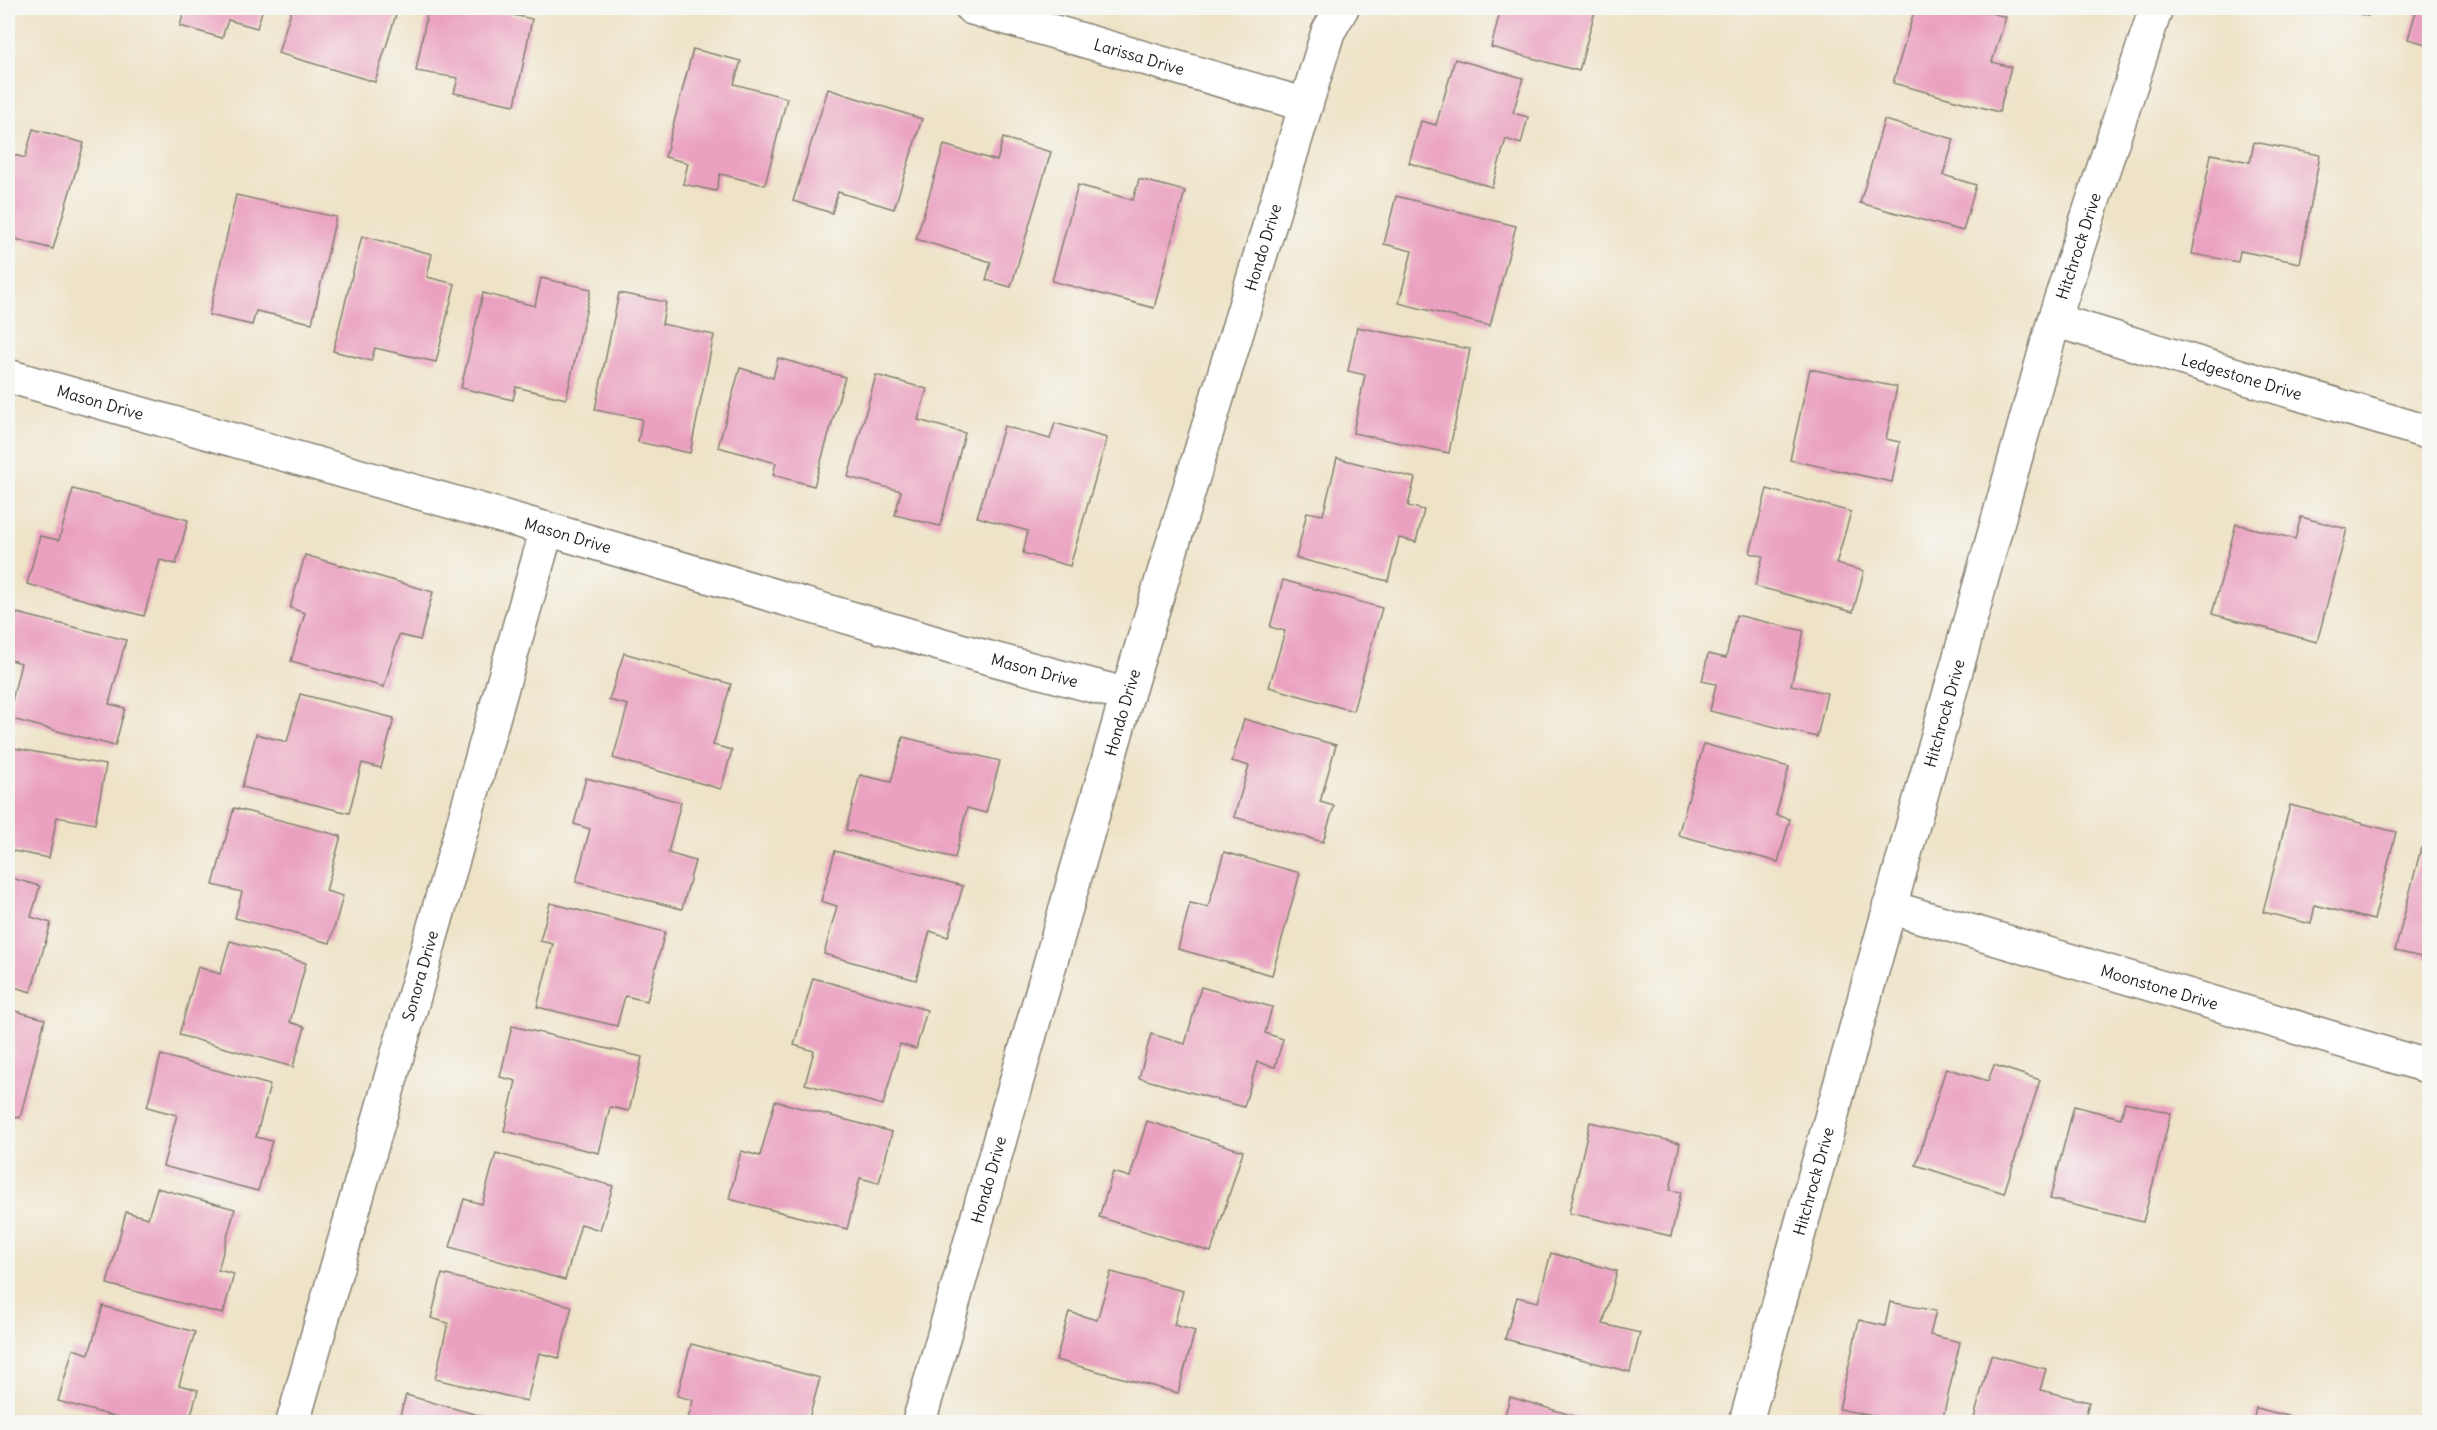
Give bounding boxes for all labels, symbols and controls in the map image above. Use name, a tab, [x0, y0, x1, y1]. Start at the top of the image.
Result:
street label: Larissa Drive	[1092, 34, 1187, 79]
street label: Hitchrock Drive	[2051, 190, 2105, 302]
street label: Hondo Drive	[1240, 201, 1285, 293]
street label: Ledgestone Drive	[2179, 349, 2304, 404]
street label: Mason Drive	[55, 380, 146, 424]
street label: Mason Drive	[522, 513, 613, 557]
street label: Mason Drive	[989, 649, 1080, 691]
street label: Hitchrock Drive	[1920, 657, 1969, 769]
street label: Hondo Drive	[1100, 666, 1144, 758]
street label: Sonora Drive	[398, 928, 442, 1023]
street label: Moonstone Drive	[2098, 960, 2220, 1014]
street label: Hitchrock Drive	[1789, 1125, 1838, 1238]
street label: Hondo Drive	[966, 1134, 1010, 1226]

